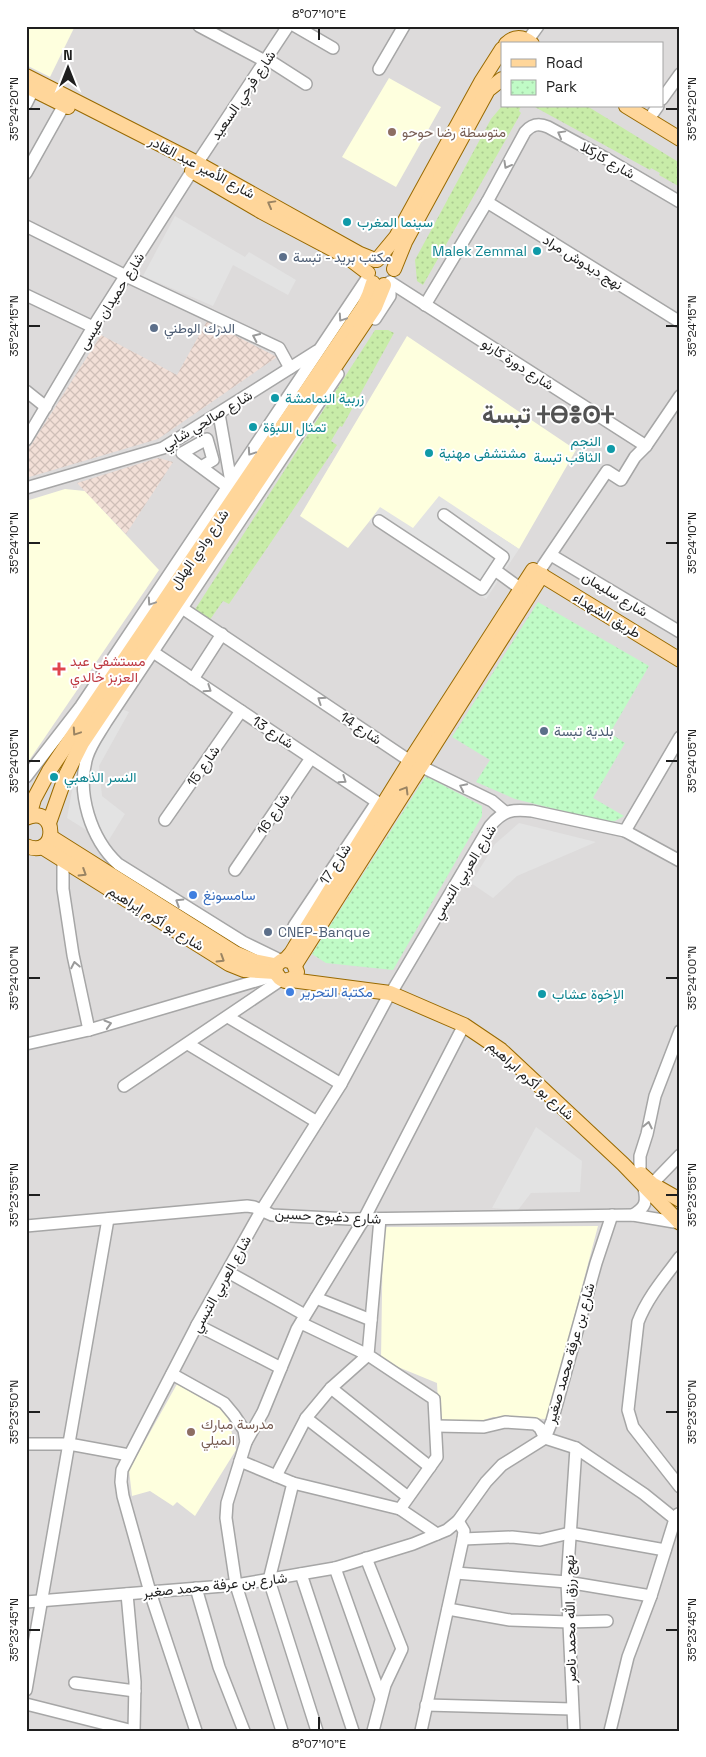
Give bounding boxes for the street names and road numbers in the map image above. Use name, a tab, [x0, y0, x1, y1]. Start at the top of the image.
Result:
street label: شارع فرحي السعيد	[206, 47, 282, 145]
street label: شارع الأمير عبد القادر	[144, 131, 258, 204]
street label: شارع كاركلا	[577, 137, 638, 184]
street label: نهج ديدوش مراد	[539, 230, 626, 295]
street label: شارع حميدان عيسى	[74, 249, 150, 354]
street label: شارع دورة كارنو	[477, 334, 557, 396]
street label: شارع صالحي شابي	[158, 386, 257, 457]
street label: شارع وادي الهلال	[166, 505, 235, 594]
street label: شارع سليمان	[578, 567, 651, 622]
street label: طريق الشهداء	[570, 588, 644, 642]
street label: شارع 14	[336, 708, 385, 750]
street label: شارع 13	[248, 712, 297, 754]
street label: شارع 15	[182, 742, 225, 791]
street label: شارع 16	[253, 790, 295, 839]
street label: شارع العربي التبسي	[428, 821, 503, 924]
street label: شارع 17	[315, 840, 357, 889]
street label: شارع بو أكرم إبراهيم	[103, 881, 207, 957]
street label: شارع بو أكرم ابراهيم	[483, 1036, 578, 1125]
street label: شارع دغبوج حسين	[274, 1204, 382, 1230]
street label: شارع العربي التبسي	[187, 1232, 258, 1337]
street label: شارع بن عرفة محمد صغير	[541, 1281, 601, 1427]
street label: نهج رزق الله محمد ناصر	[560, 1555, 582, 1684]
street label: شارع بن عرفة محمد صغير	[141, 1568, 288, 1604]

